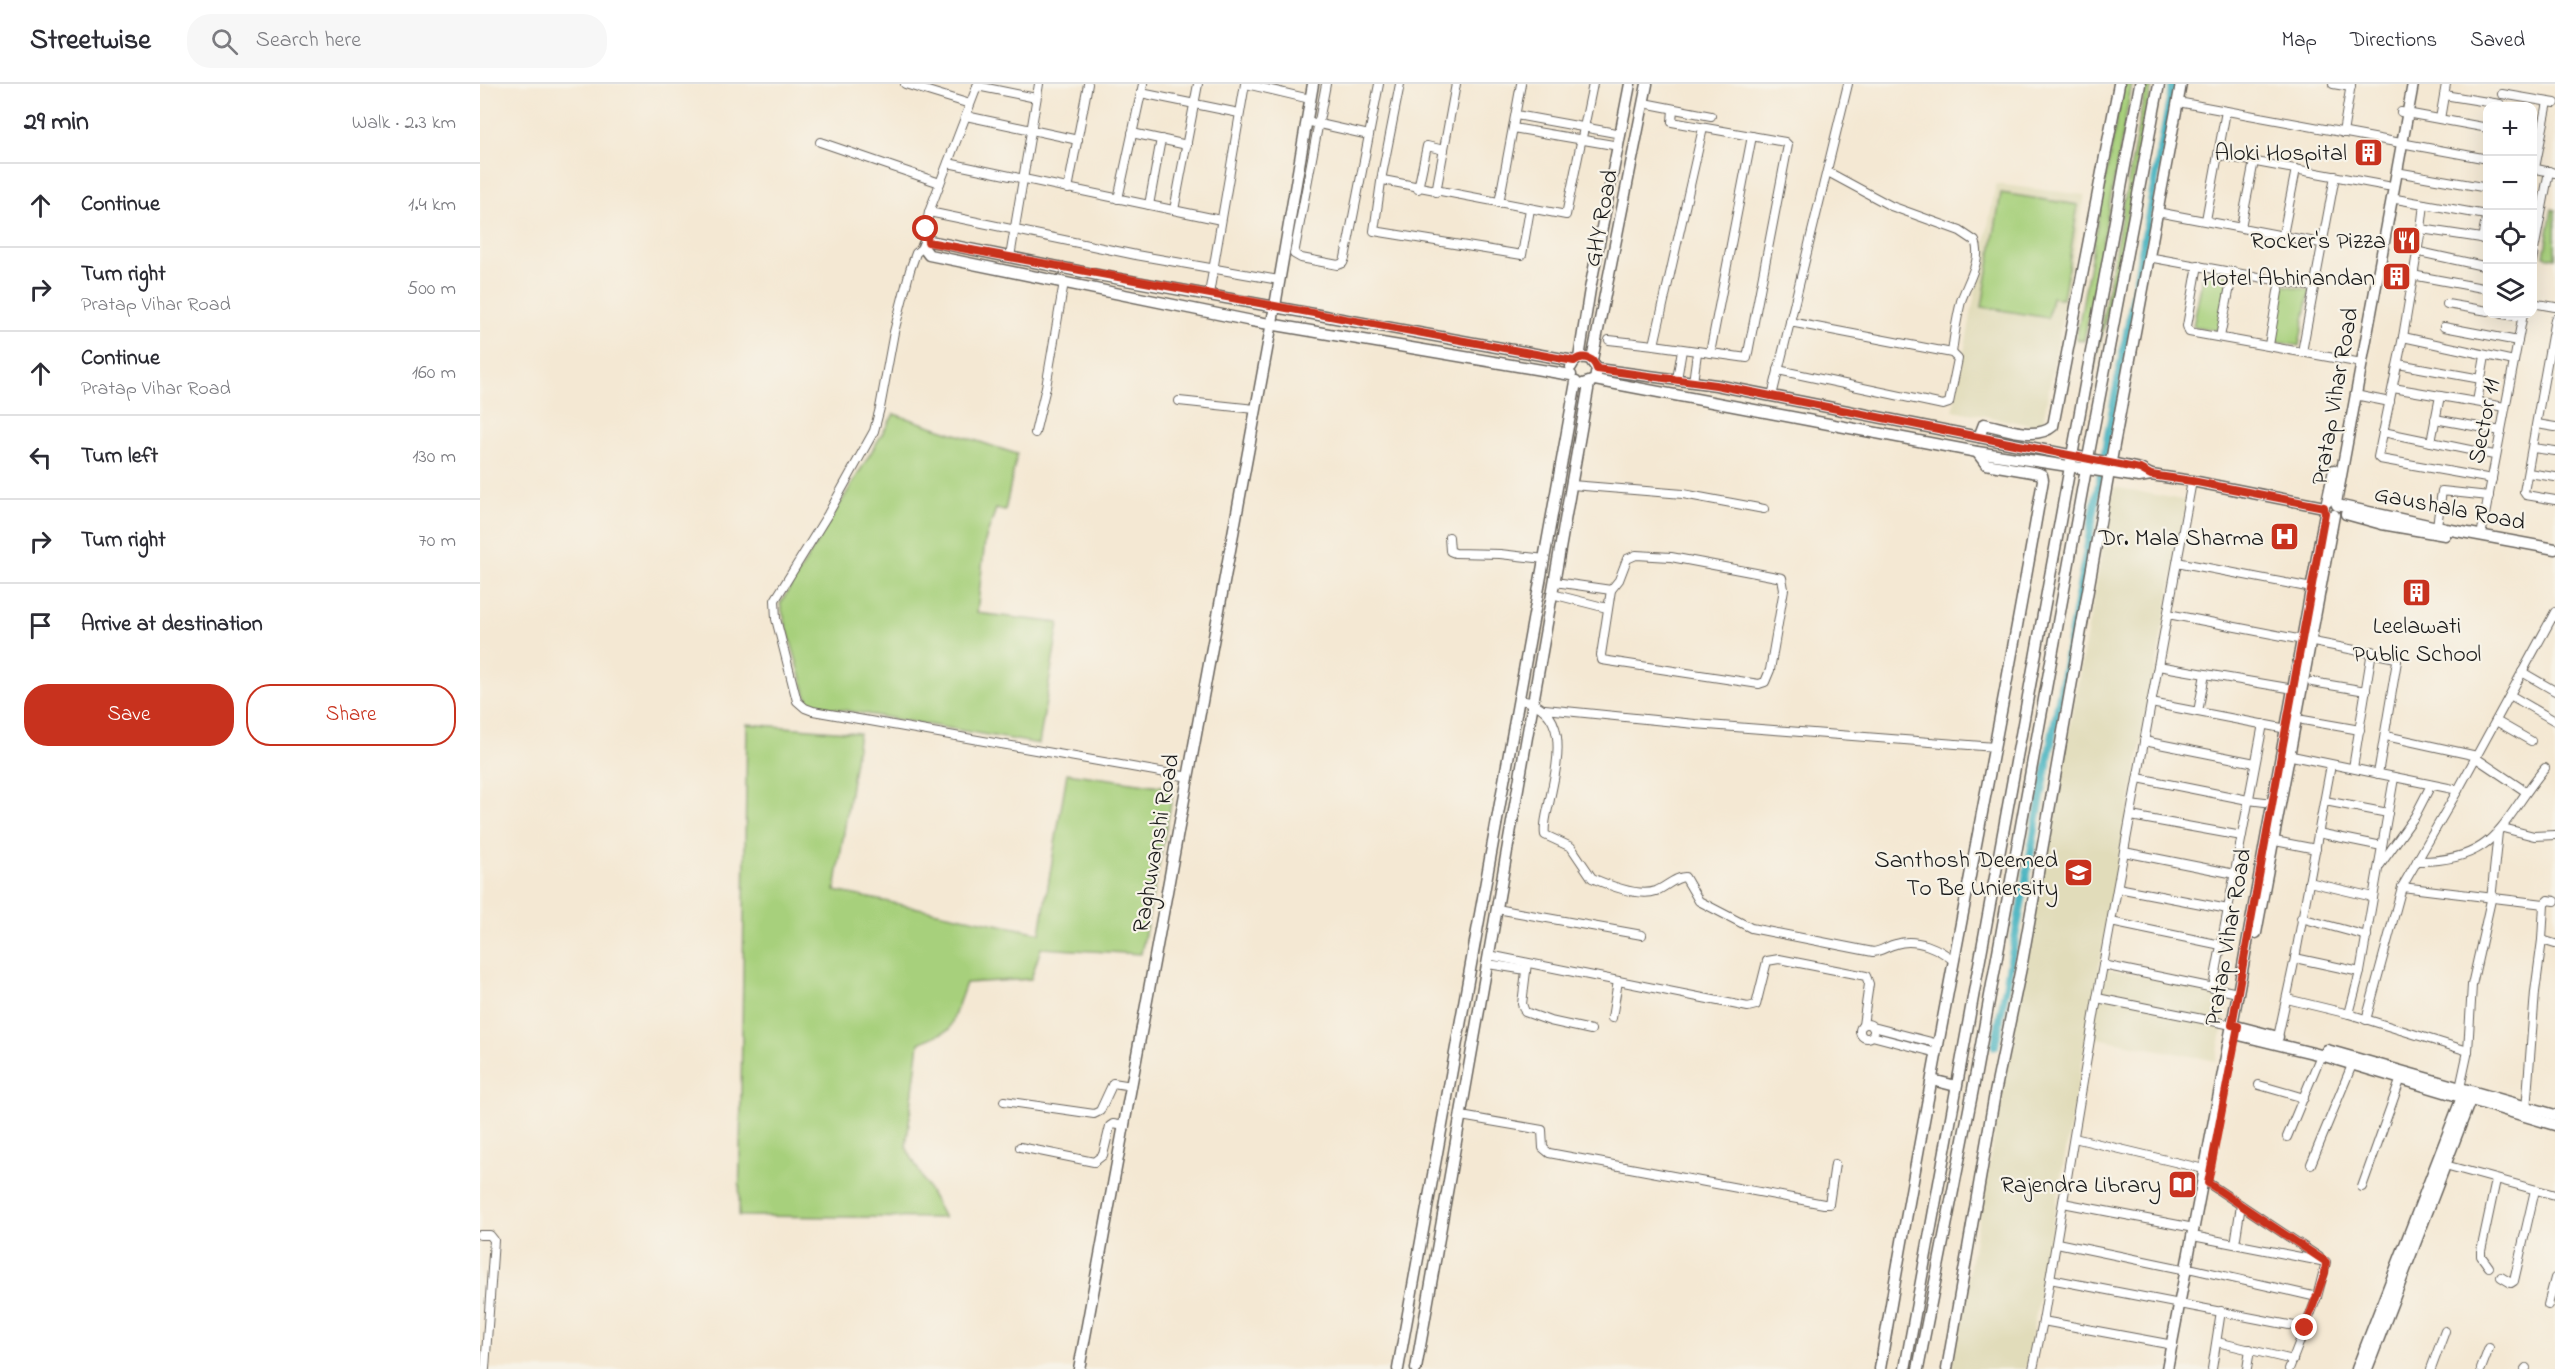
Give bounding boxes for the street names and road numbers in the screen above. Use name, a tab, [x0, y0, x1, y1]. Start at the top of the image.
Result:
street label: GHY Road	[1576, 166, 1629, 270]
street label: Pratap Vihar Road	[2304, 304, 2369, 488]
street label: Sector 11	[2460, 376, 2511, 467]
street label: Gaushala Road	[2371, 478, 2529, 541]
street label: Raghuvanshi Road	[1124, 751, 1191, 936]
street label: Pratap Vihar Road	[2197, 845, 2262, 1029]

